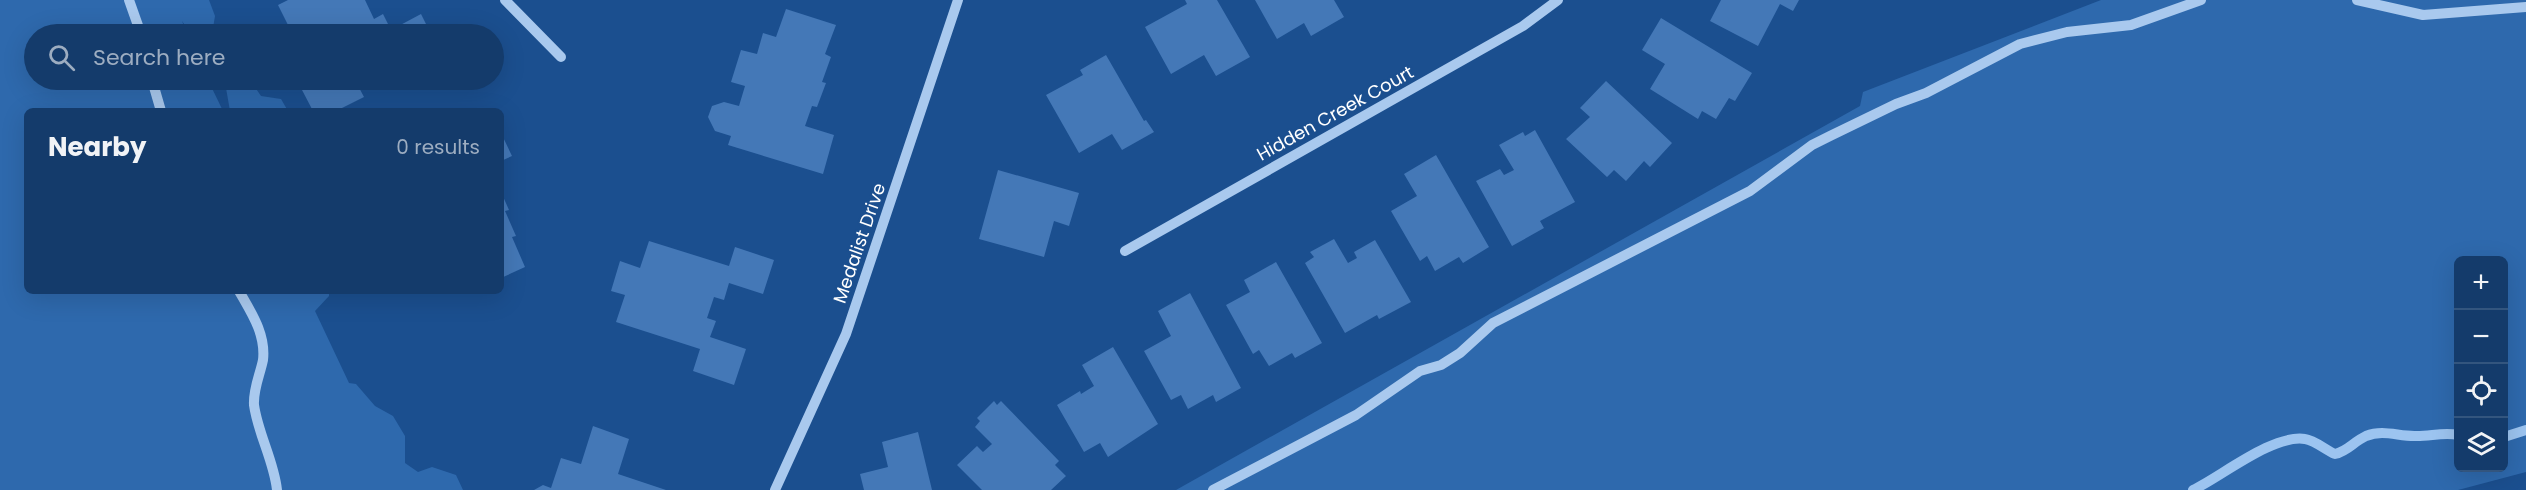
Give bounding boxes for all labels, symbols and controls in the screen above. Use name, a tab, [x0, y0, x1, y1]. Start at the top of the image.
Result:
search box	[24, 24, 504, 90]
icon: search	[45, 41, 78, 74]
text: Search here	[93, 42, 226, 73]
street label: Hidden Creek Court	[1252, 59, 1418, 167]
text: Nearby	[48, 129, 146, 165]
text: 0 results	[396, 133, 480, 161]
street label: Medalist Drive	[827, 179, 891, 307]
map controls	[2454, 256, 2508, 472]
button: +	[2454, 256, 2508, 310]
button: −	[2454, 310, 2508, 364]
button: locate	[2454, 364, 2508, 418]
button: layers	[2454, 418, 2508, 472]

